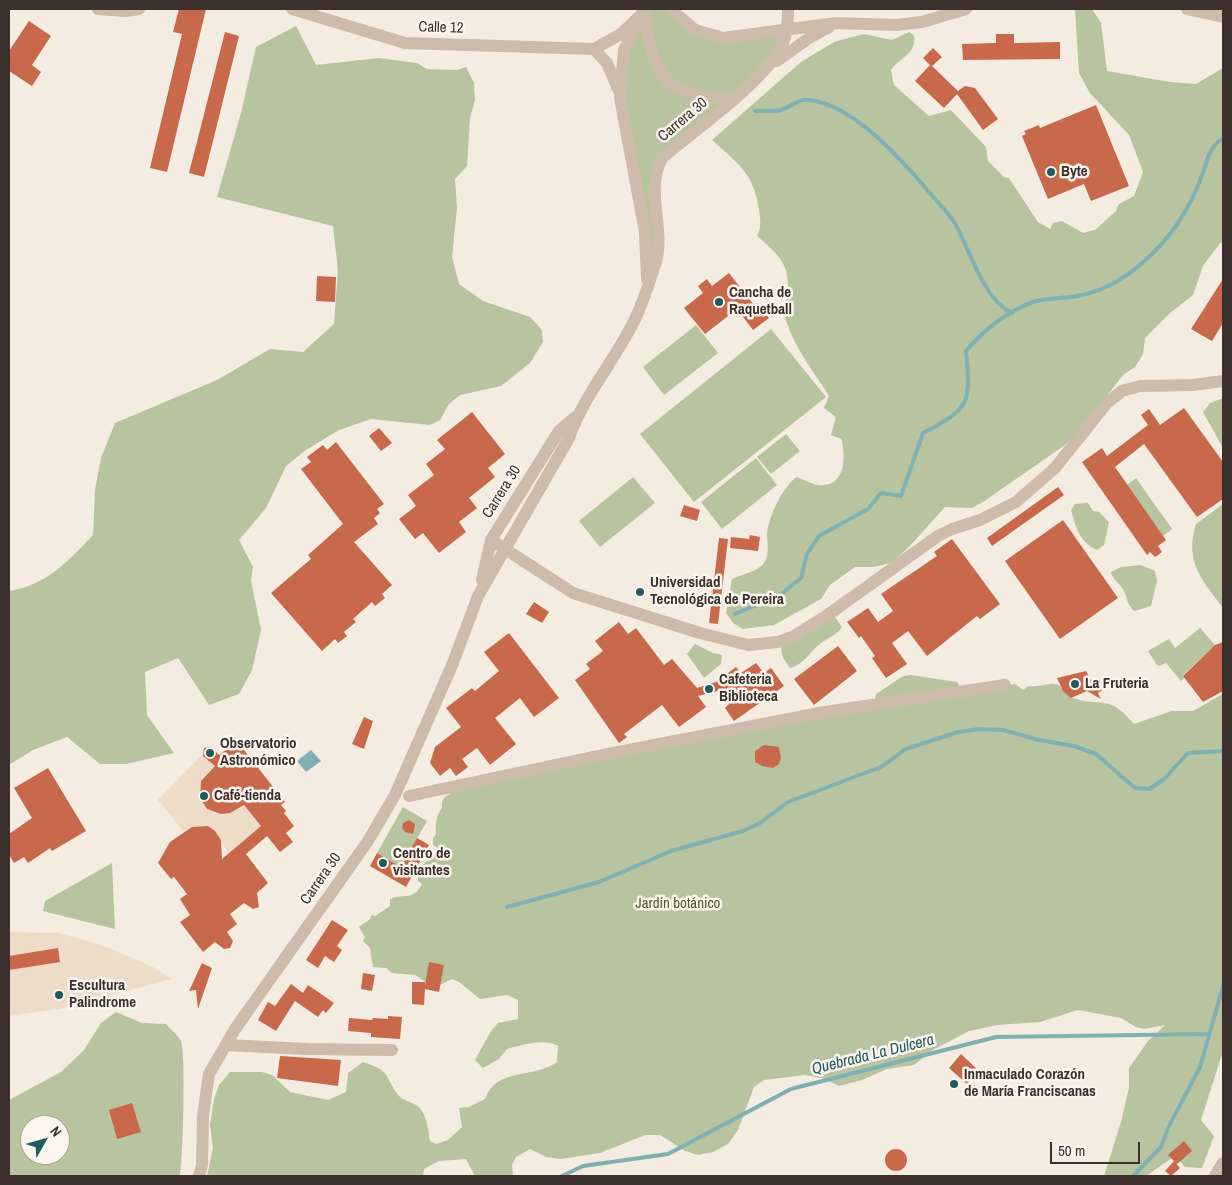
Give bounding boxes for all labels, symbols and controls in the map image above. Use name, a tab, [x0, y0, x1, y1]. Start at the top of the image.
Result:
street label: Calle 12	[418, 18, 464, 38]
street label: Carrera 30	[655, 94, 711, 146]
place label: Byte	[1061, 163, 1088, 181]
marker: Byte	[1045, 166, 1057, 178]
place label: Cancha de Raquetball	[729, 284, 792, 319]
marker: Cancha de Raquetball	[713, 296, 725, 308]
street label: Carrera 30	[479, 462, 525, 522]
place label: Universidad Tecnológica de Pereira	[650, 574, 784, 609]
marker: Universidad Tecnológica de Pereira	[634, 586, 646, 598]
place label: Cafeteria Biblioteca	[719, 671, 778, 706]
place label: La Fruteria	[1085, 675, 1149, 693]
marker: La Fruteria	[1069, 678, 1081, 690]
marker: Cafeteria Biblioteca	[703, 683, 715, 695]
place label: Observatorio Astronómico	[220, 735, 297, 770]
marker: Observatorio Astronómico	[204, 747, 216, 759]
place label: Café-tienda	[214, 787, 281, 805]
marker: Café-tienda	[198, 790, 210, 802]
place label: Centro de visitantes	[393, 845, 450, 880]
street label: Carrera 30	[297, 850, 345, 908]
marker: Centro de visitantes	[377, 857, 389, 869]
park label: Jardín botánico	[636, 895, 720, 913]
place label: Escultura Palindrome	[69, 977, 136, 1012]
marker: Escultura Palindrome	[53, 989, 65, 1001]
water label: Quebrada La Dulcera	[810, 1031, 936, 1079]
place label: Inmaculado Corazón de María Franciscanas	[964, 1066, 1096, 1101]
marker: Inmaculado Corazón de María Franciscanas	[948, 1078, 960, 1090]
north arrow	[20, 1115, 70, 1165]
text: N	[46, 1123, 66, 1140]
scale bar	[1052, 1132, 1142, 1164]
text: 50 m	[1058, 1140, 1085, 1161]

